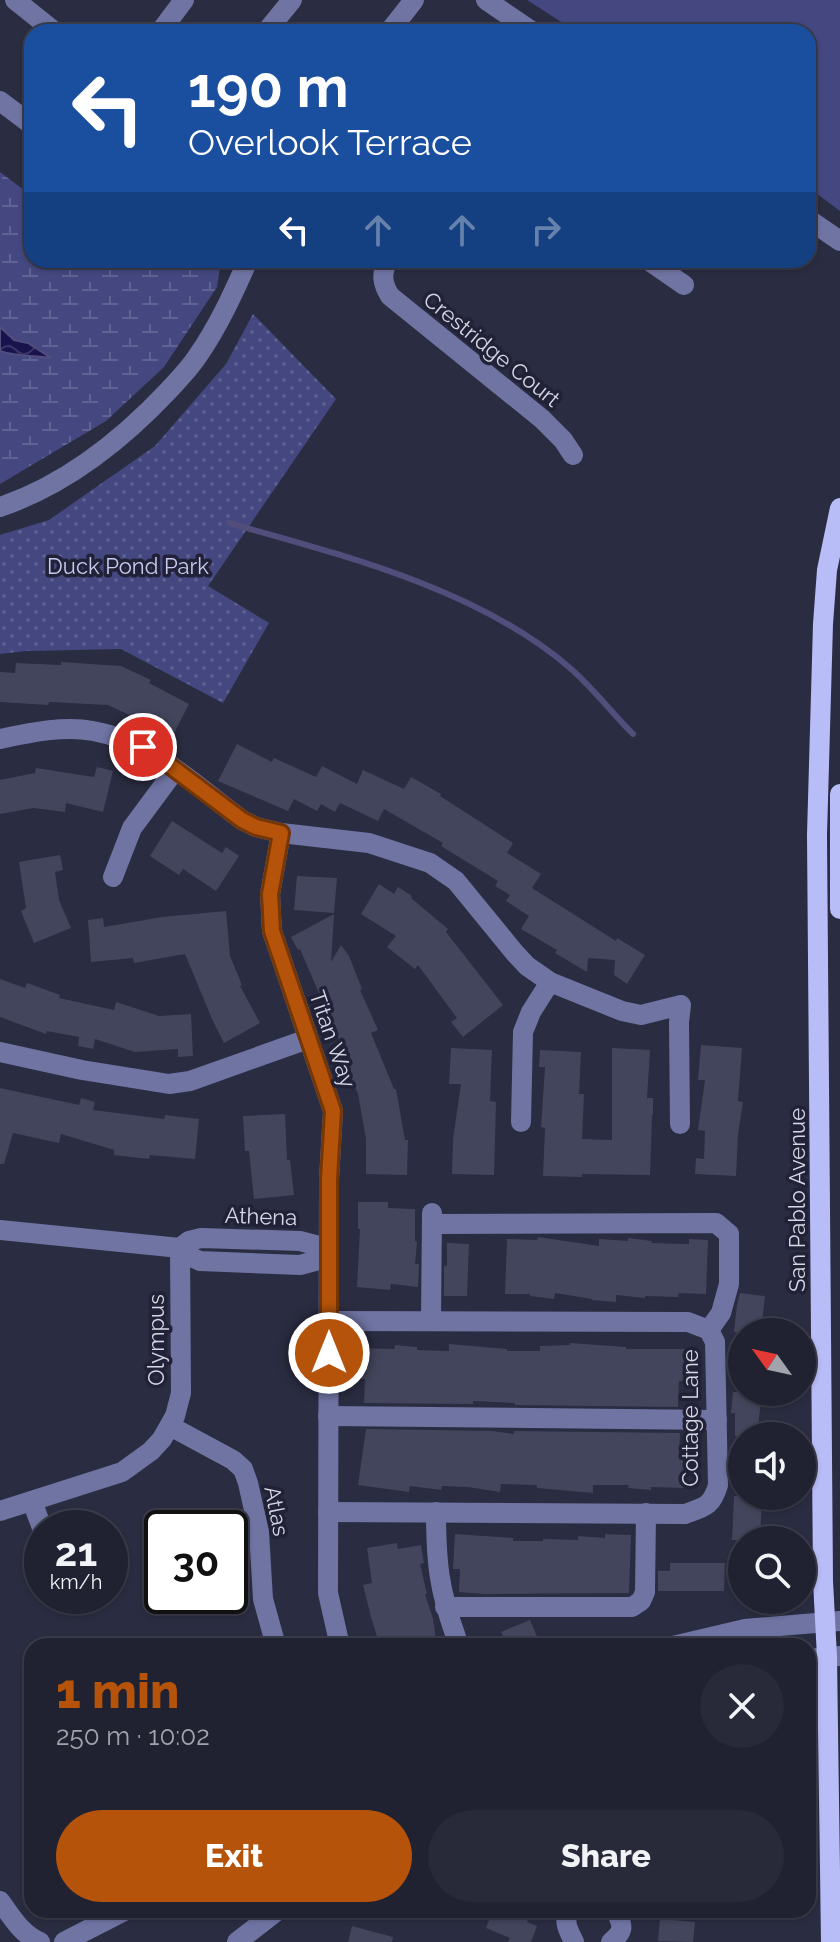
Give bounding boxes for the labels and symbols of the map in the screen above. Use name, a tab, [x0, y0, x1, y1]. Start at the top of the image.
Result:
street label: Crestridge Court	[419, 286, 566, 412]
park label: Duck Pond Park	[47, 553, 209, 579]
pin	[109, 713, 177, 781]
street label: Titan Way	[304, 987, 362, 1091]
street label: San Pablo Avenue	[784, 1108, 810, 1292]
street label: Athena	[224, 1202, 298, 1230]
street label: Olympus	[143, 1294, 169, 1386]
position arrow	[287, 1311, 371, 1395]
north arrow	[728, 1318, 816, 1406]
street label: Cottage Lane	[677, 1349, 703, 1487]
street label: Atlas	[259, 1484, 295, 1538]
speed limit sign: 30	[144, 1510, 248, 1614]

